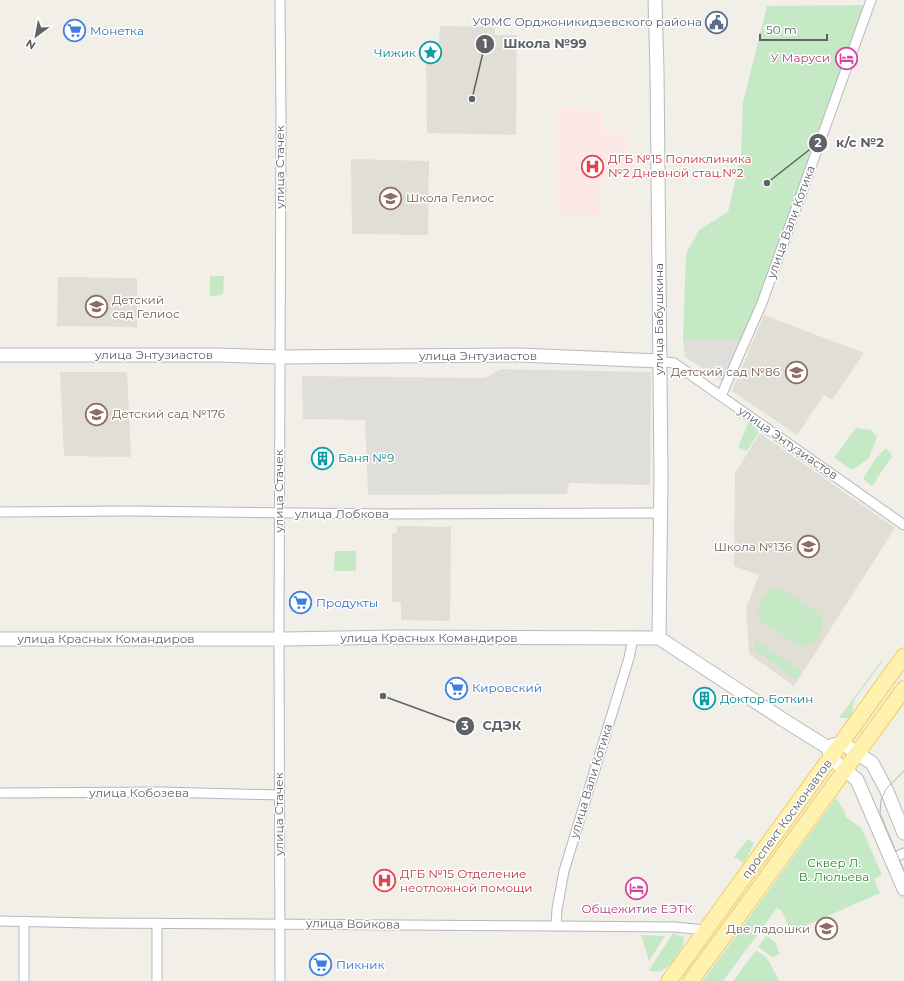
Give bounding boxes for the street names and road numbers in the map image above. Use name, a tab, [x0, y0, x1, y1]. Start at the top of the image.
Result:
street label: улица Стачек	[272, 125, 287, 210]
street label: улица Вали Котика	[763, 163, 818, 281]
street label: улица Бабушкина	[651, 263, 666, 376]
street label: улица Энтузиастов	[94, 347, 213, 362]
street label: улица Энтузиастов	[418, 348, 537, 363]
street label: улица Энтузиастов	[735, 402, 841, 483]
street label: улица Стачек	[271, 449, 286, 534]
street label: улица Лобкова	[294, 506, 389, 521]
street label: улица Красных Командиров	[339, 630, 518, 645]
street label: улица Красных Командиров	[16, 631, 195, 646]
street label: улица Вали Котика	[566, 722, 615, 841]
street label: проспект Космонавтов	[738, 756, 835, 881]
street label: улица Стачек	[271, 772, 286, 857]
street label: улица Кобозева	[88, 785, 189, 800]
street label: улица Войкова	[305, 915, 400, 932]

